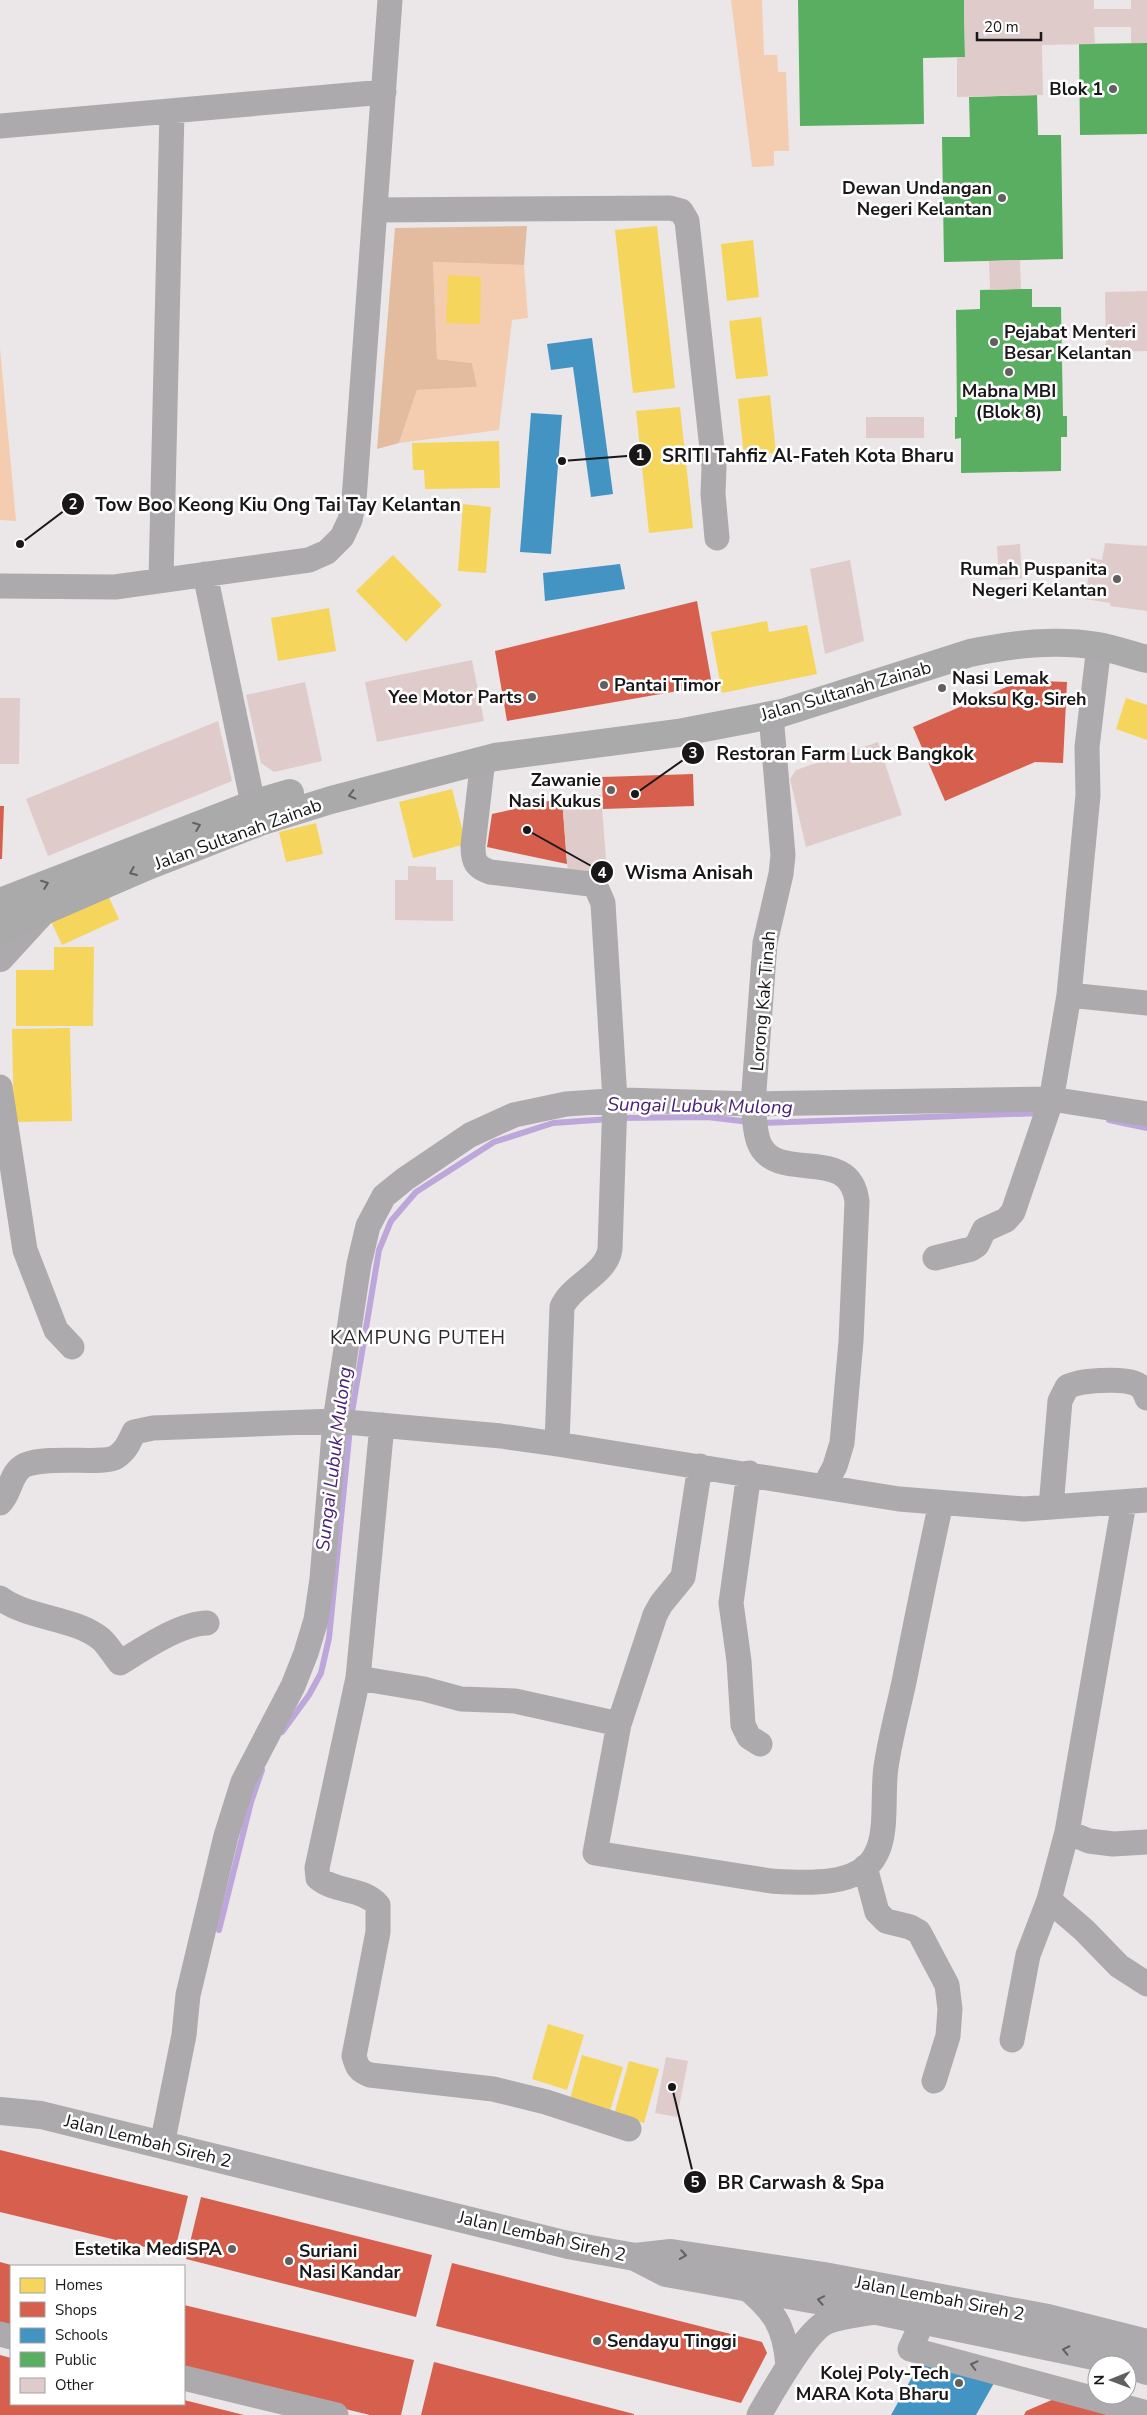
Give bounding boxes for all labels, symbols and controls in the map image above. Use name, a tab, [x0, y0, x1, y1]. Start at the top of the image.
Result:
scale bar	[977, 10, 1041, 42]
text: 20 m	[984, 17, 1019, 37]
place label: Blok 1	[1049, 77, 1103, 101]
marker: Blok 1	[1107, 83, 1119, 95]
place label: Dewan Undangan Negeri Kelantan	[842, 176, 992, 221]
marker: Dewan Undangan Negeri Kelantan	[996, 192, 1008, 204]
place label: Pejabat Menteri Besar Kelantan	[1004, 320, 1136, 365]
marker: Pejabat Menteri Besar Kelantan	[988, 336, 1000, 348]
marker: Mabna MBI (Blok 8)	[1003, 366, 1015, 378]
place label: Mabna MBI (Blok 8)	[962, 379, 1056, 424]
callout: SRITI Tahfiz Al-Fateh Kota Bharu	[627, 438, 964, 472]
text: SRITI Tahfiz Al-Fateh Kota Bharu	[662, 443, 954, 469]
text: 1	[635, 445, 645, 465]
callout: Tow Boo Keong Kiu Ong Tai Tay Kelantan	[61, 487, 471, 521]
text: Tow Boo Keong Kiu Ong Tai Tay Kelantan	[95, 492, 461, 518]
text: 2	[68, 494, 78, 514]
place label: Rumah Puspanita Negeri Kelantan	[960, 557, 1107, 602]
marker: Rumah Puspanita Negeri Kelantan	[1111, 573, 1123, 585]
street label: Jalan Sultanah Zainab	[757, 655, 934, 727]
place label: Nasi Lemak Moksu Kg. Sireh	[952, 666, 1087, 711]
place label: Pantai Timor	[614, 673, 721, 697]
marker: Pantai Timor	[598, 679, 610, 691]
marker: Nasi Lemak Moksu Kg. Sireh	[936, 682, 948, 694]
place label: Yee Motor Parts	[388, 685, 522, 709]
marker: Yee Motor Parts	[526, 691, 538, 703]
callout: Restoran Farm Luck Bangkok	[681, 736, 983, 770]
text: Restoran Farm Luck Bangkok	[716, 741, 974, 767]
text: 3	[688, 743, 698, 763]
place label: Zawanie Nasi Kukus	[508, 768, 601, 813]
marker: Zawanie Nasi Kukus	[605, 784, 617, 796]
one-way arrow	[347, 789, 356, 800]
street label: Jalan Sultanah Zainab	[150, 793, 325, 876]
one-way arrow	[192, 821, 201, 832]
callout: Wisma Anisah	[590, 855, 763, 889]
text: Wisma Anisah	[625, 860, 753, 886]
text: 4	[597, 863, 607, 883]
one-way arrow	[129, 866, 138, 877]
one-way arrow	[41, 880, 49, 890]
street label: Lorong Kak Tinah	[745, 930, 781, 1072]
water label: Sungai Lubuk Mulong	[607, 1091, 793, 1121]
district label: KAMPUNG PUTEH	[330, 1325, 506, 1351]
water label: Sungai Lubuk Mulong	[310, 1365, 358, 1553]
street label: Jalan Lembah Sireh 2	[61, 2108, 234, 2173]
callout: BR Carwash & Spa	[682, 2165, 894, 2199]
text: BR Carwash & Spa	[718, 2170, 884, 2196]
text: 5	[690, 2172, 700, 2192]
street label: Jalan Lembah Sireh 2	[455, 2205, 628, 2267]
place label: Estetika MediSPA	[74, 2237, 223, 2261]
place label: Suriani Nasi Kandar	[299, 2239, 401, 2284]
marker: Estetika MediSPA	[226, 2243, 238, 2255]
one-way arrow	[679, 2249, 687, 2259]
marker: Suriani Nasi Kandar	[283, 2255, 295, 2267]
legend	[10, 2265, 185, 2405]
street label: Jalan Lembah Sireh 2	[853, 2270, 1026, 2326]
text: Homes	[55, 2275, 103, 2295]
one-way arrow	[817, 2296, 825, 2306]
text: Shops	[55, 2300, 97, 2320]
text: Schools	[55, 2325, 108, 2345]
place label: Sendayu Tinggi	[607, 2329, 737, 2353]
marker: Sendayu Tinggi	[591, 2335, 603, 2347]
one-way arrow	[1062, 2346, 1070, 2356]
text: Public	[55, 2350, 96, 2370]
north arrow	[1087, 2355, 1137, 2405]
one-way arrow	[969, 2360, 978, 2371]
place label: Kolej Poly-Tech MARA Kota Bharu	[796, 2361, 949, 2406]
text: Other	[55, 2375, 94, 2395]
text: N	[1090, 2375, 1109, 2386]
marker: Kolej Poly-Tech MARA Kota Bharu	[953, 2377, 965, 2389]

